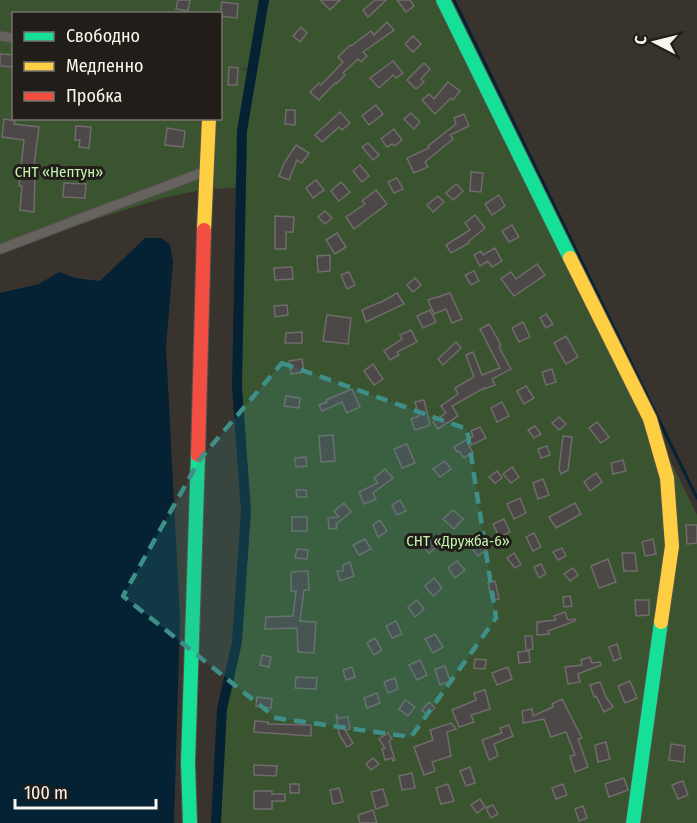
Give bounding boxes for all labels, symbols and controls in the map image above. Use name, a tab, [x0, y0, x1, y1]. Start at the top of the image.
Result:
legend	[12, 12, 222, 120]
north arrow	[625, 12, 685, 72]
text: Свободно	[66, 25, 140, 47]
text: С	[631, 34, 651, 46]
text: Медленно	[66, 55, 144, 77]
text: Пробка	[66, 85, 122, 107]
park label: СНТ «Нептун»	[15, 163, 103, 181]
park label: СНТ «Дружба-6»	[406, 532, 510, 550]
scale bar	[15, 772, 156, 810]
text: 100 m	[24, 782, 68, 804]

